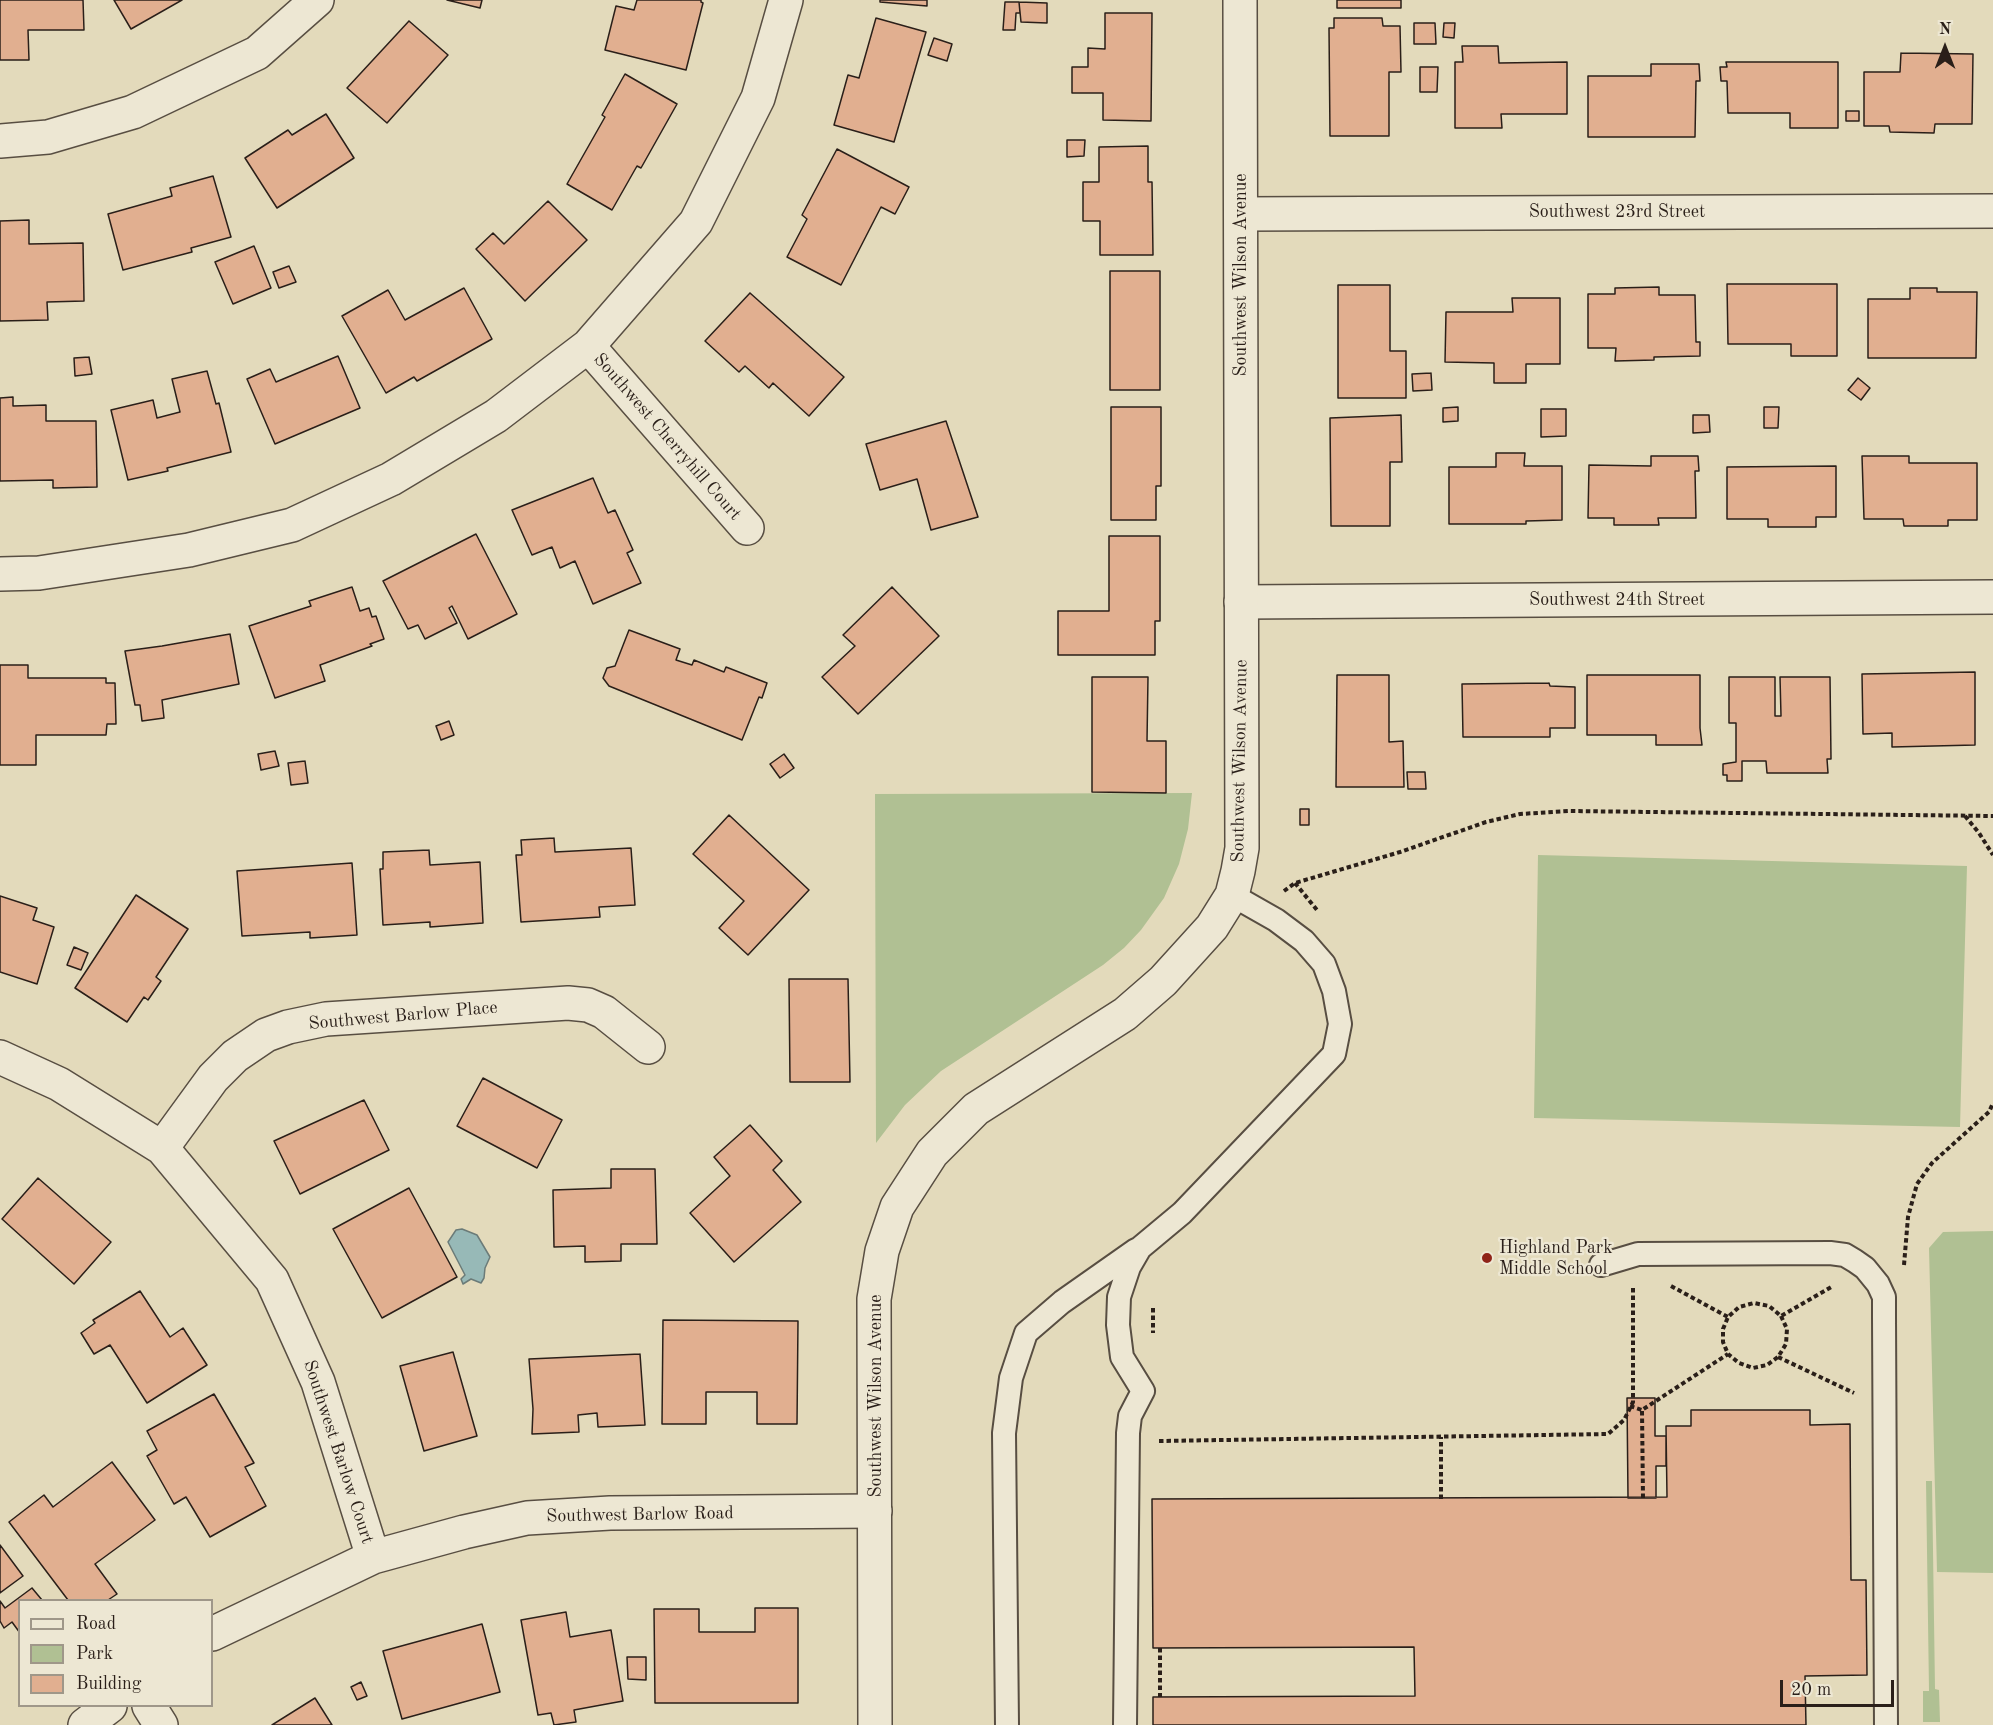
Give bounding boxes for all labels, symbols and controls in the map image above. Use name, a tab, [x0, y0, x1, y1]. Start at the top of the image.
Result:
north arrow	[1915, 18, 1975, 78]
text: N	[1939, 22, 1951, 38]
street label: Southwest Wilson Avenue	[1230, 173, 1252, 377]
street label: Southwest 23rd Street	[1529, 201, 1705, 223]
street label: Southwest Cherryhill Court	[589, 349, 745, 525]
street label: Southwest 24th Street	[1529, 589, 1705, 611]
street label: Southwest Wilson Avenue	[1227, 659, 1253, 863]
street label: Southwest Barlow Place	[308, 997, 498, 1035]
place label: Highland Park Middle School	[1499, 1237, 1613, 1280]
marker: Highland Park Middle School	[1480, 1251, 1494, 1265]
street label: Southwest Wilson Avenue	[865, 1294, 887, 1498]
street label: Southwest Barlow Court	[298, 1357, 378, 1547]
street label: Southwest Barlow Road	[546, 1503, 734, 1527]
legend	[18, 1599, 213, 1707]
text: Road	[76, 1615, 116, 1633]
text: Park	[76, 1645, 113, 1663]
scale bar	[1783, 1668, 1897, 1706]
text: Building	[76, 1675, 141, 1693]
text: 20 m	[1791, 1681, 1831, 1699]

